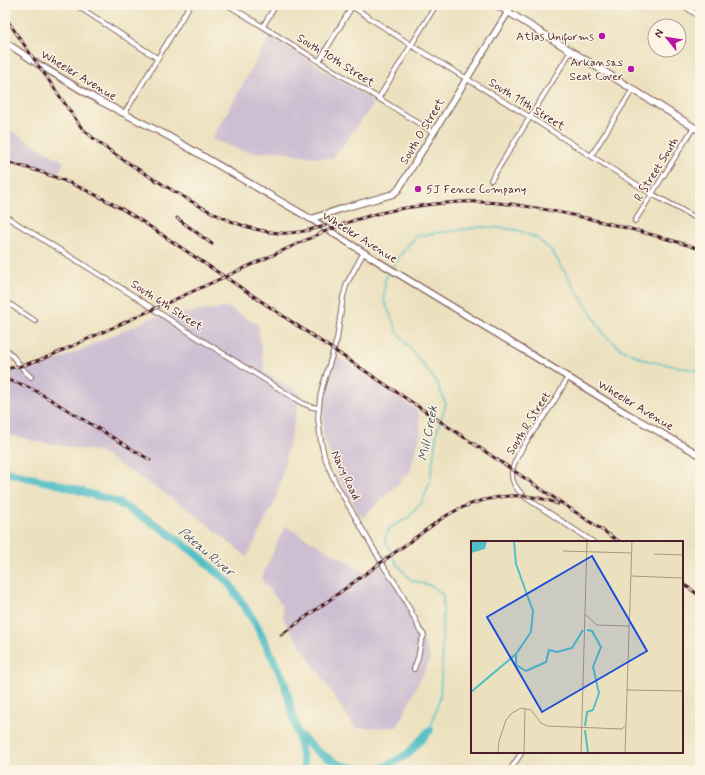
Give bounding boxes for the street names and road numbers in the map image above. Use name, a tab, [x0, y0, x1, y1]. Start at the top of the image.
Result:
street label: South 10th Street	[293, 30, 378, 91]
street label: Wheeler Avenue	[37, 47, 120, 105]
street label: South 11th Street	[485, 75, 568, 135]
street label: South O Street	[397, 95, 449, 168]
street label: R Street South	[631, 134, 683, 205]
street label: Wheeler Avenue	[319, 208, 400, 268]
street label: South 6th Street	[127, 276, 206, 335]
street label: Wheeler Avenue	[594, 377, 677, 435]
street label: South R Street	[503, 388, 555, 458]
street label: Navy Road	[327, 448, 364, 503]

